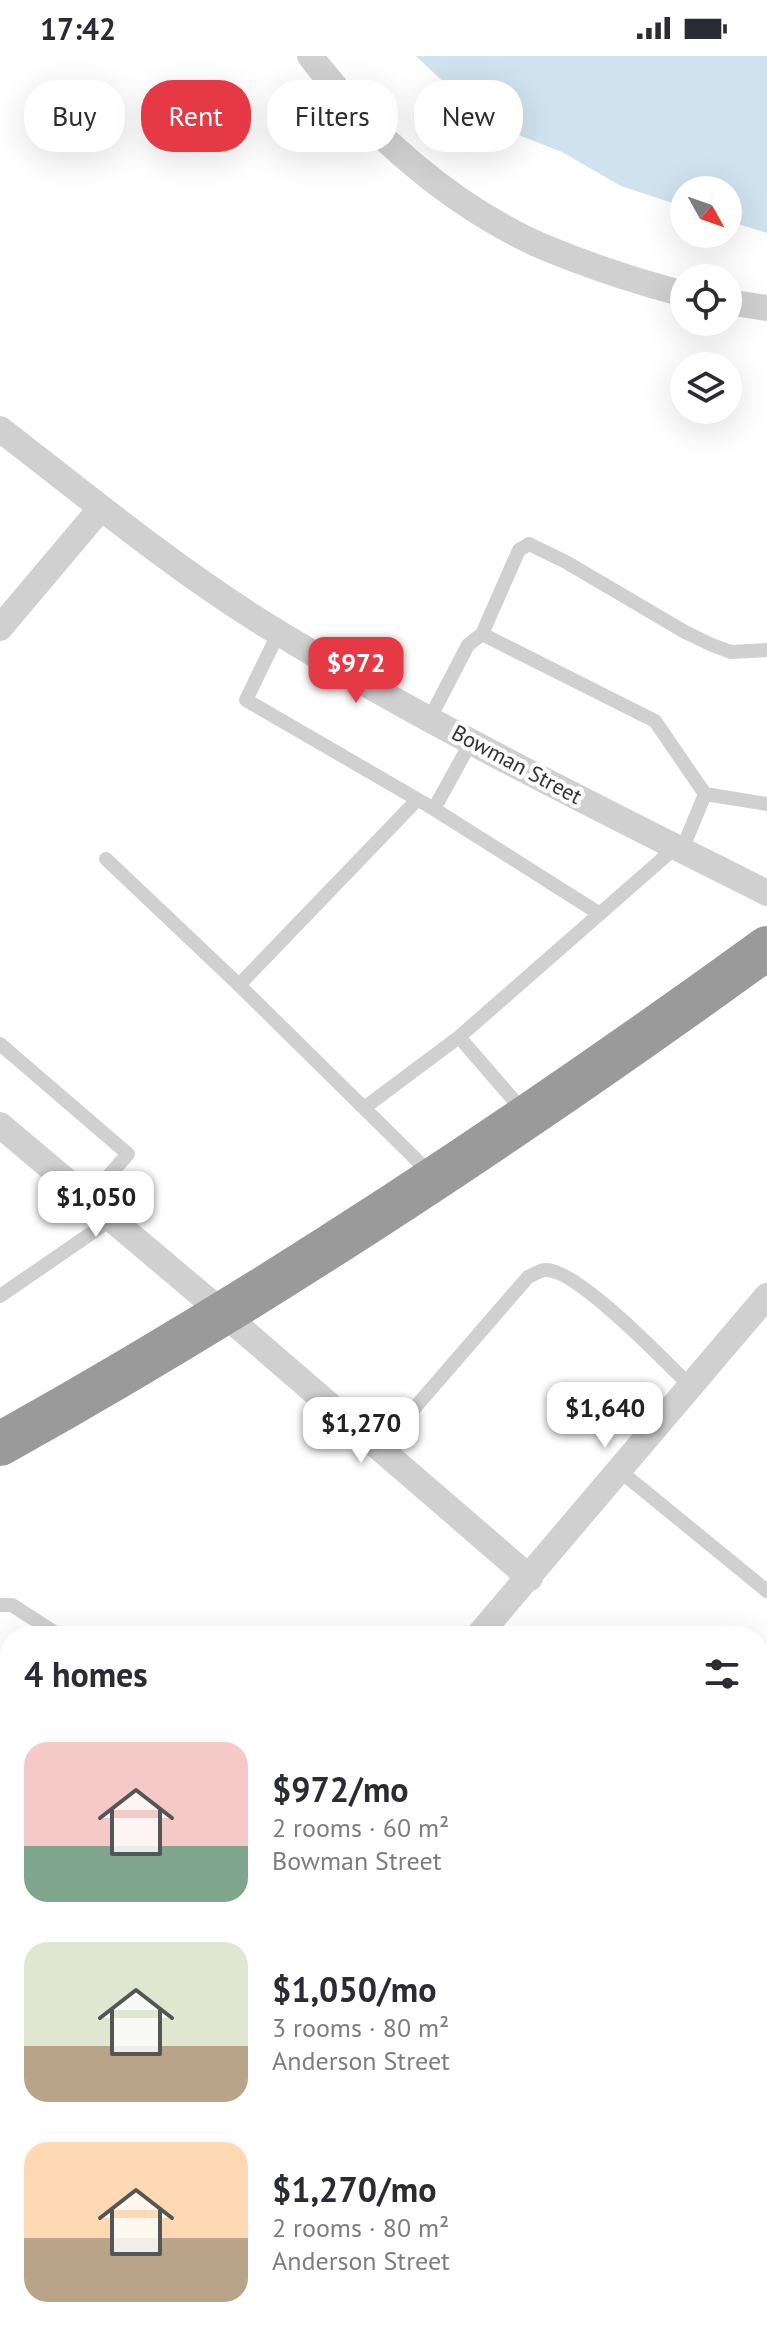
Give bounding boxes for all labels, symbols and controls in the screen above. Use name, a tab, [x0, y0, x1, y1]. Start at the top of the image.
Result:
text: 17:42	[40, 9, 116, 48]
chip: Buy	[24, 80, 125, 152]
chip: Rent	[141, 80, 251, 152]
chip: Filters	[267, 80, 398, 152]
chip: New	[414, 80, 523, 152]
north arrow	[670, 176, 742, 248]
map controls	[670, 176, 742, 424]
button: locate	[670, 264, 742, 336]
button: layers	[670, 352, 742, 424]
pin: $972	[309, 637, 403, 705]
text: $972	[327, 646, 385, 679]
street label: Bowman Street	[447, 718, 587, 810]
pin: $1,050	[31, 1171, 161, 1239]
text: $1,050	[56, 1180, 136, 1213]
pin: $1,640	[540, 1382, 670, 1450]
text: $1,640	[565, 1391, 645, 1424]
pin: $1,270	[296, 1397, 426, 1465]
text: $1,270	[321, 1406, 401, 1439]
text: 4 homes	[24, 1652, 148, 1696]
icon: filters	[700, 1652, 744, 1696]
text: $972/mo	[272, 1767, 409, 1811]
icon: home	[88, 1774, 184, 1870]
text: 2 rooms · 60 m²	[272, 1811, 449, 1844]
text: Bowman Street	[272, 1844, 442, 1877]
text: $1,050/mo	[272, 1967, 436, 2011]
icon: home	[88, 1974, 184, 2070]
text: 3 rooms · 80 m²	[272, 2011, 449, 2044]
text: Anderson Street	[272, 2044, 450, 2077]
text: $1,270/mo	[272, 2167, 436, 2211]
icon: home	[88, 2174, 184, 2270]
text: 2 rooms · 80 m²	[272, 2211, 449, 2244]
text: Anderson Street	[272, 2244, 450, 2277]

